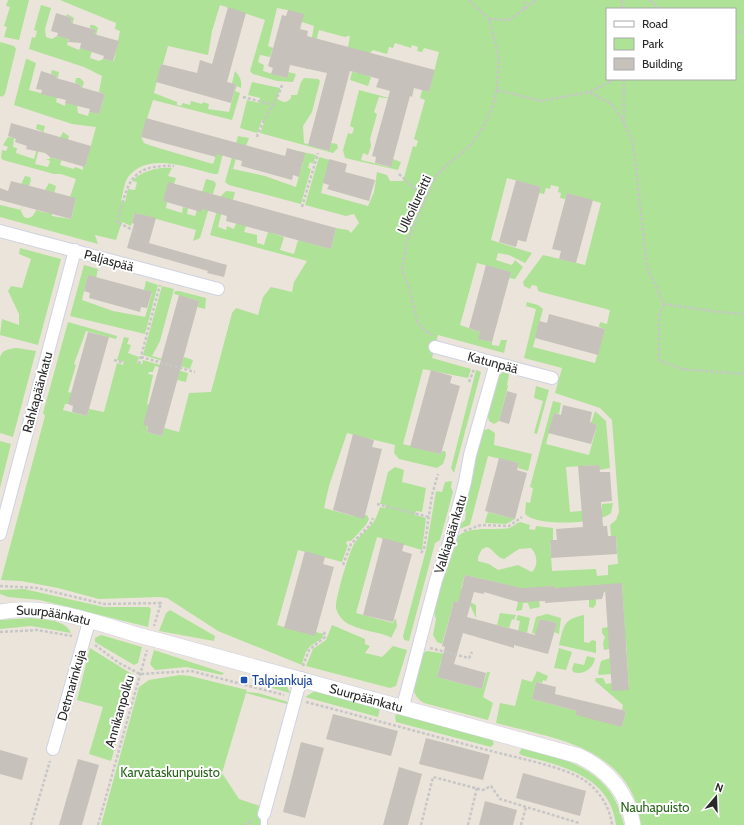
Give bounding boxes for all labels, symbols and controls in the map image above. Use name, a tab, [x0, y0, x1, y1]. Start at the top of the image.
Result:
legend	[606, 8, 736, 80]
text: Road	[642, 16, 668, 31]
text: Park	[642, 36, 664, 51]
text: Building	[642, 56, 684, 71]
street label: Ulkoilureitti	[394, 172, 434, 236]
street label: Paljaspää	[82, 246, 136, 275]
street label: Katunpää	[466, 348, 521, 377]
street label: Rahkapäänkatu	[19, 350, 56, 434]
street label: Valkiapäänkatu	[430, 492, 470, 575]
street label: Suurpäänkatu	[16, 602, 93, 628]
street label: Detmarinkuja	[53, 647, 90, 723]
place label: Talpiankuja	[252, 672, 313, 689]
street label: Annikanpolku	[101, 673, 137, 749]
marker: Talpiankuja	[239, 675, 249, 685]
street label: Suurpäänkatu	[328, 680, 405, 715]
park label: Karvataskunpuisto	[120, 764, 220, 780]
north arrow	[696, 777, 736, 817]
text: N	[713, 780, 725, 795]
park label: Nauhapuisto	[620, 799, 690, 815]

